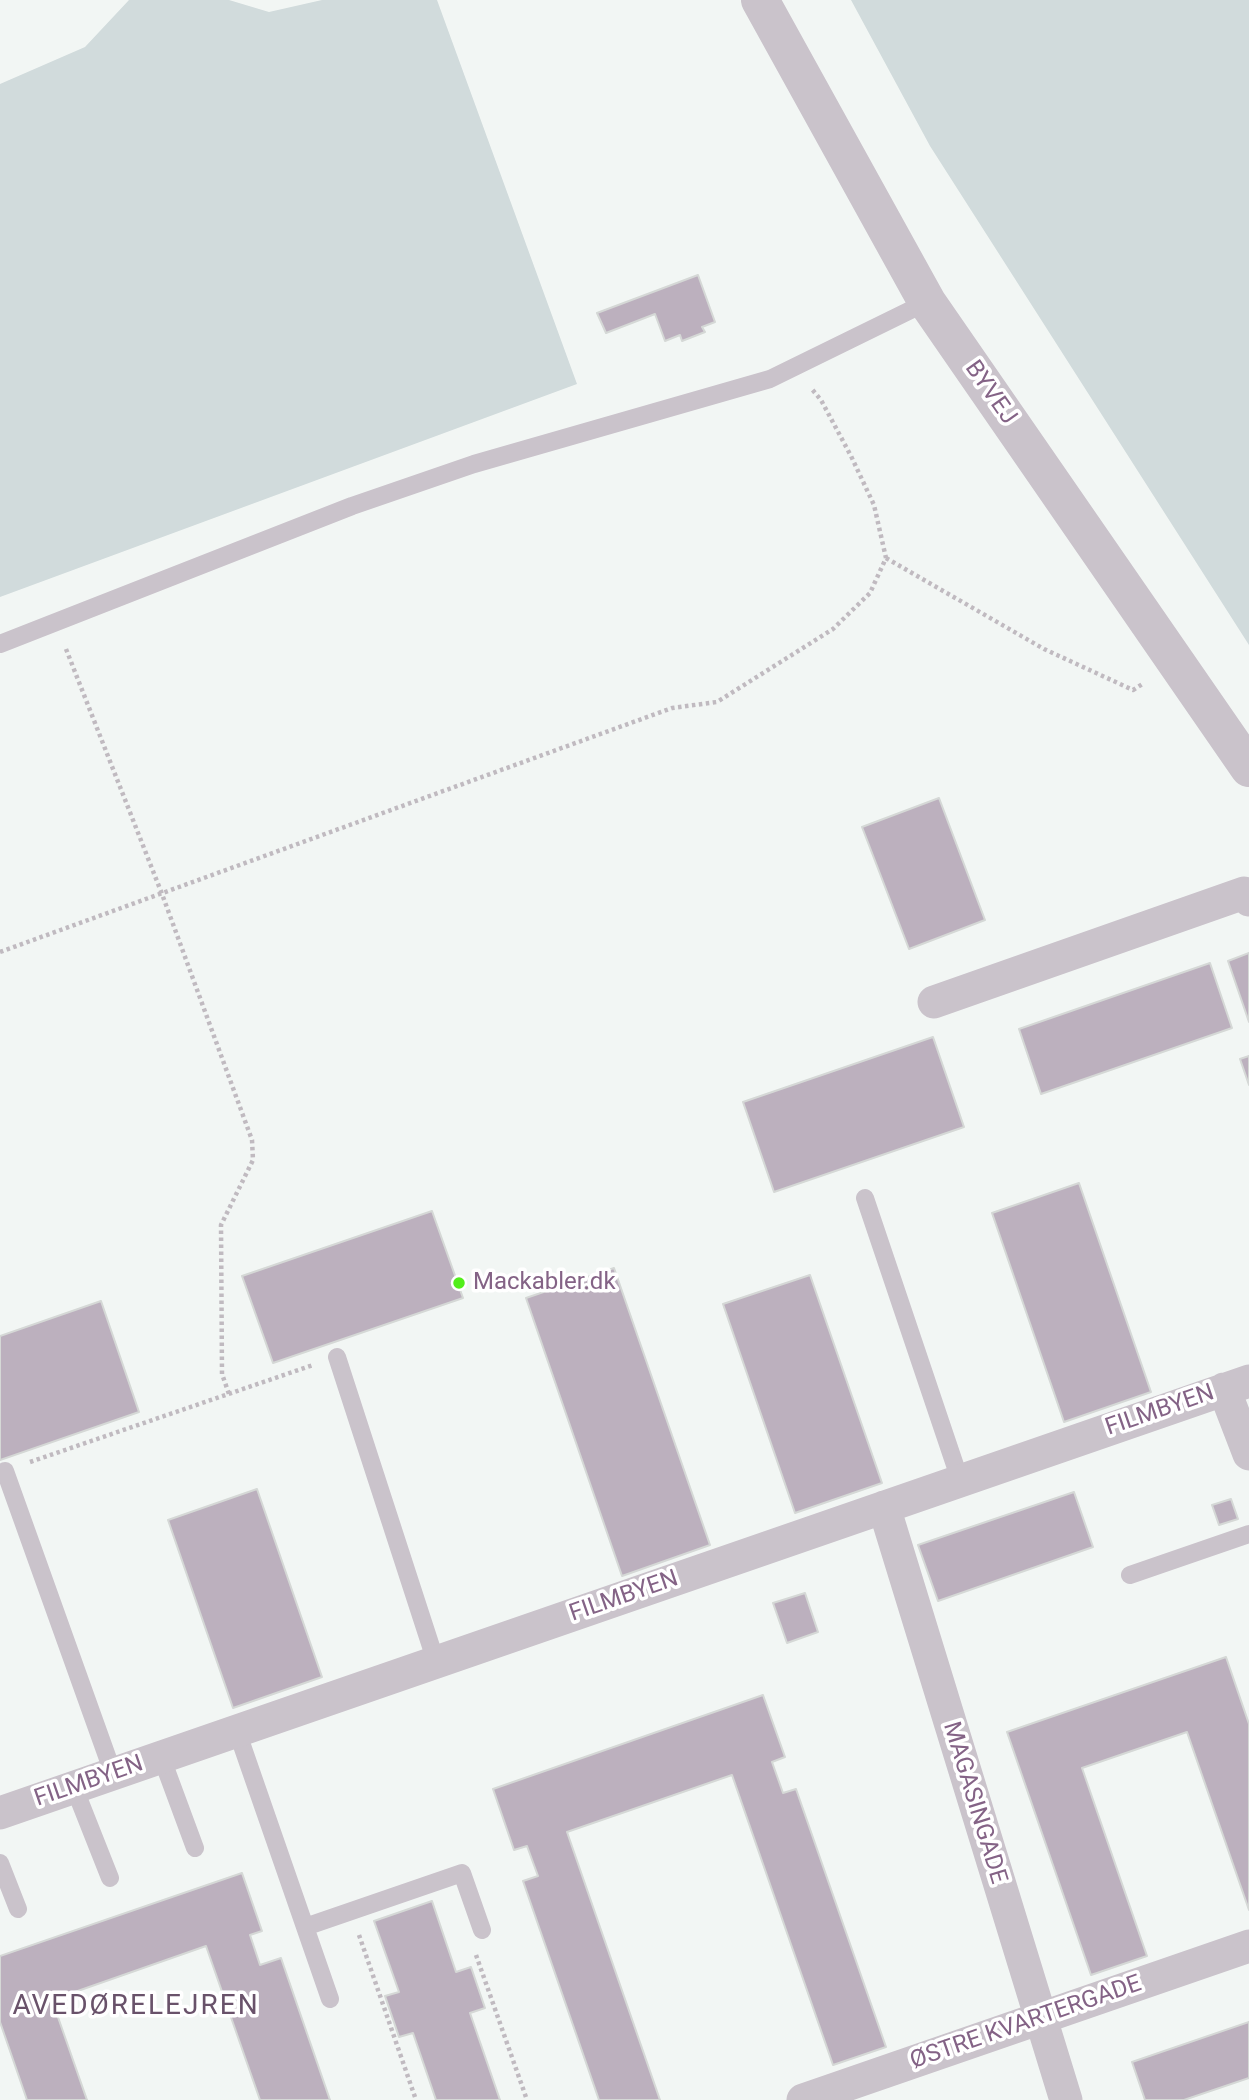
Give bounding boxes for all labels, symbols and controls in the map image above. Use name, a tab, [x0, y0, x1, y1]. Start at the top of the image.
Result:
street label: BYVEJ	[958, 356, 1022, 430]
place label: Mackabler.dk	[473, 1269, 616, 1297]
marker: Mackabler.dk	[451, 1275, 467, 1291]
street label: FILMBYEN	[1102, 1379, 1218, 1443]
street label: FILMBYEN	[566, 1565, 682, 1629]
street label: MAGASINGADE	[936, 1718, 1012, 1888]
street label: FILMBYEN	[31, 1750, 147, 1814]
street label: ØSTRE KVARTERGADE	[907, 1970, 1145, 2076]
district label: AVEDØRELEJREN	[14, 1990, 258, 2024]

